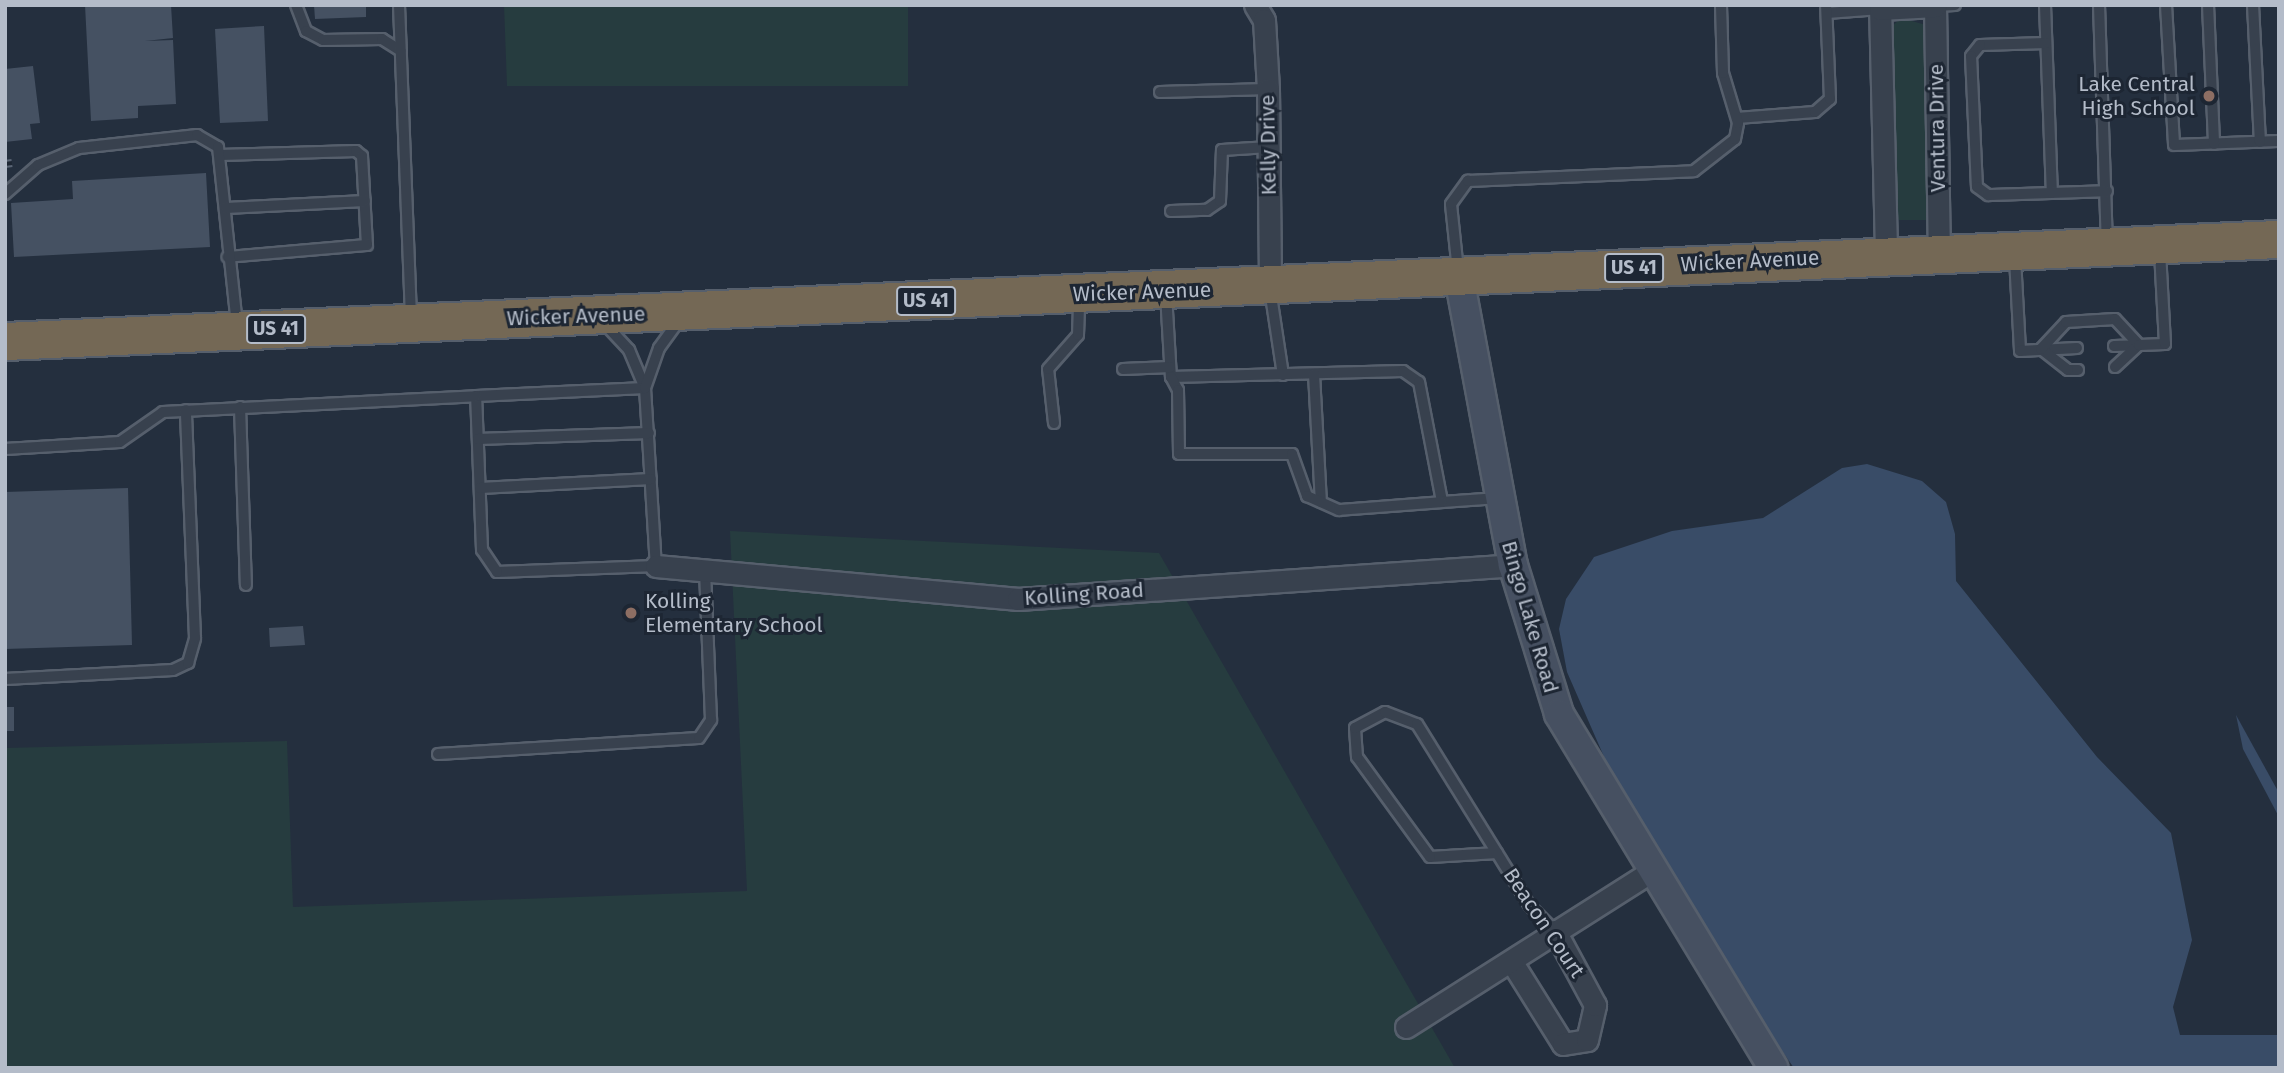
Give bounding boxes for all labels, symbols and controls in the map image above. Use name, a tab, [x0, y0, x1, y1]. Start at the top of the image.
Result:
street label: Ventura Drive	[1923, 64, 1951, 192]
place label: Lake Central High School	[2078, 71, 2195, 121]
marker: Lake Central High School	[2201, 88, 2217, 104]
street label: Kelly Drive	[1255, 94, 1281, 196]
street label: Wicker Avenue	[1680, 245, 1820, 277]
road number: US 41	[1602, 252, 1666, 284]
street label: Wicker Avenue	[1072, 277, 1212, 307]
road number: US 41	[894, 286, 958, 316]
street label: Wicker Avenue	[506, 301, 646, 331]
road number: US 41	[244, 314, 308, 344]
street label: Bingo Lake Road	[1496, 538, 1564, 696]
street label: Kolling Road	[1023, 577, 1145, 611]
place label: Kolling Elementary School	[645, 588, 823, 638]
marker: Kolling Elementary School	[623, 605, 639, 621]
street label: Beacon Court	[1498, 863, 1590, 983]

